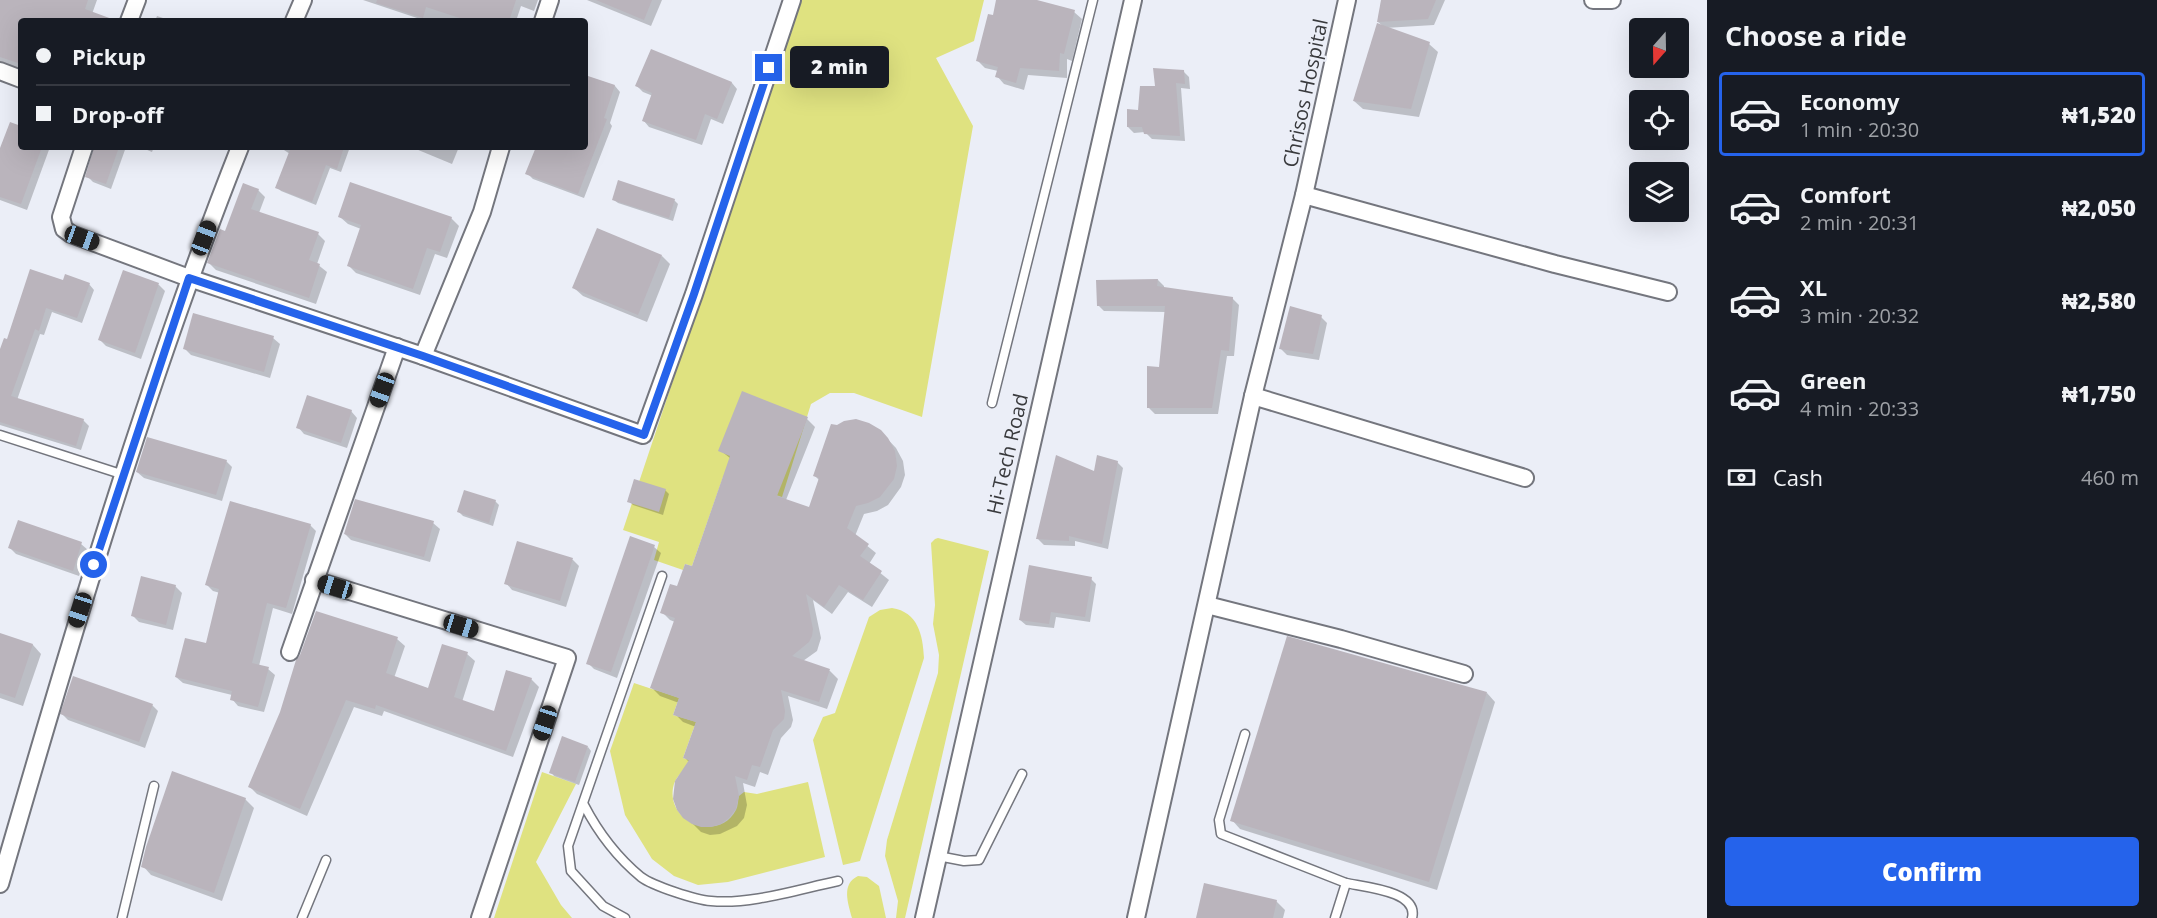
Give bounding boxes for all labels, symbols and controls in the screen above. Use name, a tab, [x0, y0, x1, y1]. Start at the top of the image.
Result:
street label: Chrisos Hospital	[1276, 16, 1334, 170]
text: Choose a ride	[1725, 17, 1907, 54]
north arrow	[1629, 18, 1689, 78]
map controls	[1629, 18, 1689, 222]
text: Pickup	[72, 41, 146, 71]
callout: 2 min	[790, 47, 889, 89]
text: 2 min	[811, 53, 868, 80]
route end	[755, 54, 782, 81]
text: Economy	[1800, 86, 1899, 116]
icon: car	[1728, 87, 1782, 141]
button: locate	[1629, 90, 1689, 150]
text: Drop-off	[72, 99, 164, 129]
text: ₦1,520	[2062, 99, 2136, 129]
text: 1 min · 20:30	[1800, 116, 1919, 143]
button: layers	[1629, 162, 1689, 222]
text: Comfort	[1800, 179, 1891, 209]
icon: car	[1728, 180, 1782, 234]
text: ₦2,050	[2062, 192, 2136, 222]
text: 2 min · 20:31	[1800, 209, 1919, 236]
car	[189, 218, 219, 258]
car	[62, 223, 102, 253]
text: XL	[1800, 272, 1827, 302]
icon: car	[1728, 273, 1782, 327]
text: ₦2,580	[2062, 285, 2136, 315]
text: 3 min · 20:32	[1800, 302, 1919, 329]
text: Green	[1800, 365, 1866, 395]
icon: car	[1728, 366, 1782, 420]
car	[367, 370, 397, 410]
text: ₦1,750	[2062, 378, 2136, 408]
street label: Hi-Tech Road	[980, 391, 1034, 517]
text: 4 min · 20:33	[1800, 395, 1919, 422]
icon: cash	[1725, 461, 1758, 494]
text: Cash	[1773, 462, 1823, 492]
text: 460 m	[2081, 464, 2139, 491]
route start	[80, 551, 107, 578]
car	[315, 573, 355, 601]
car	[66, 590, 94, 630]
car	[441, 612, 481, 640]
car	[531, 703, 559, 743]
button: Confirm	[1725, 837, 2139, 906]

